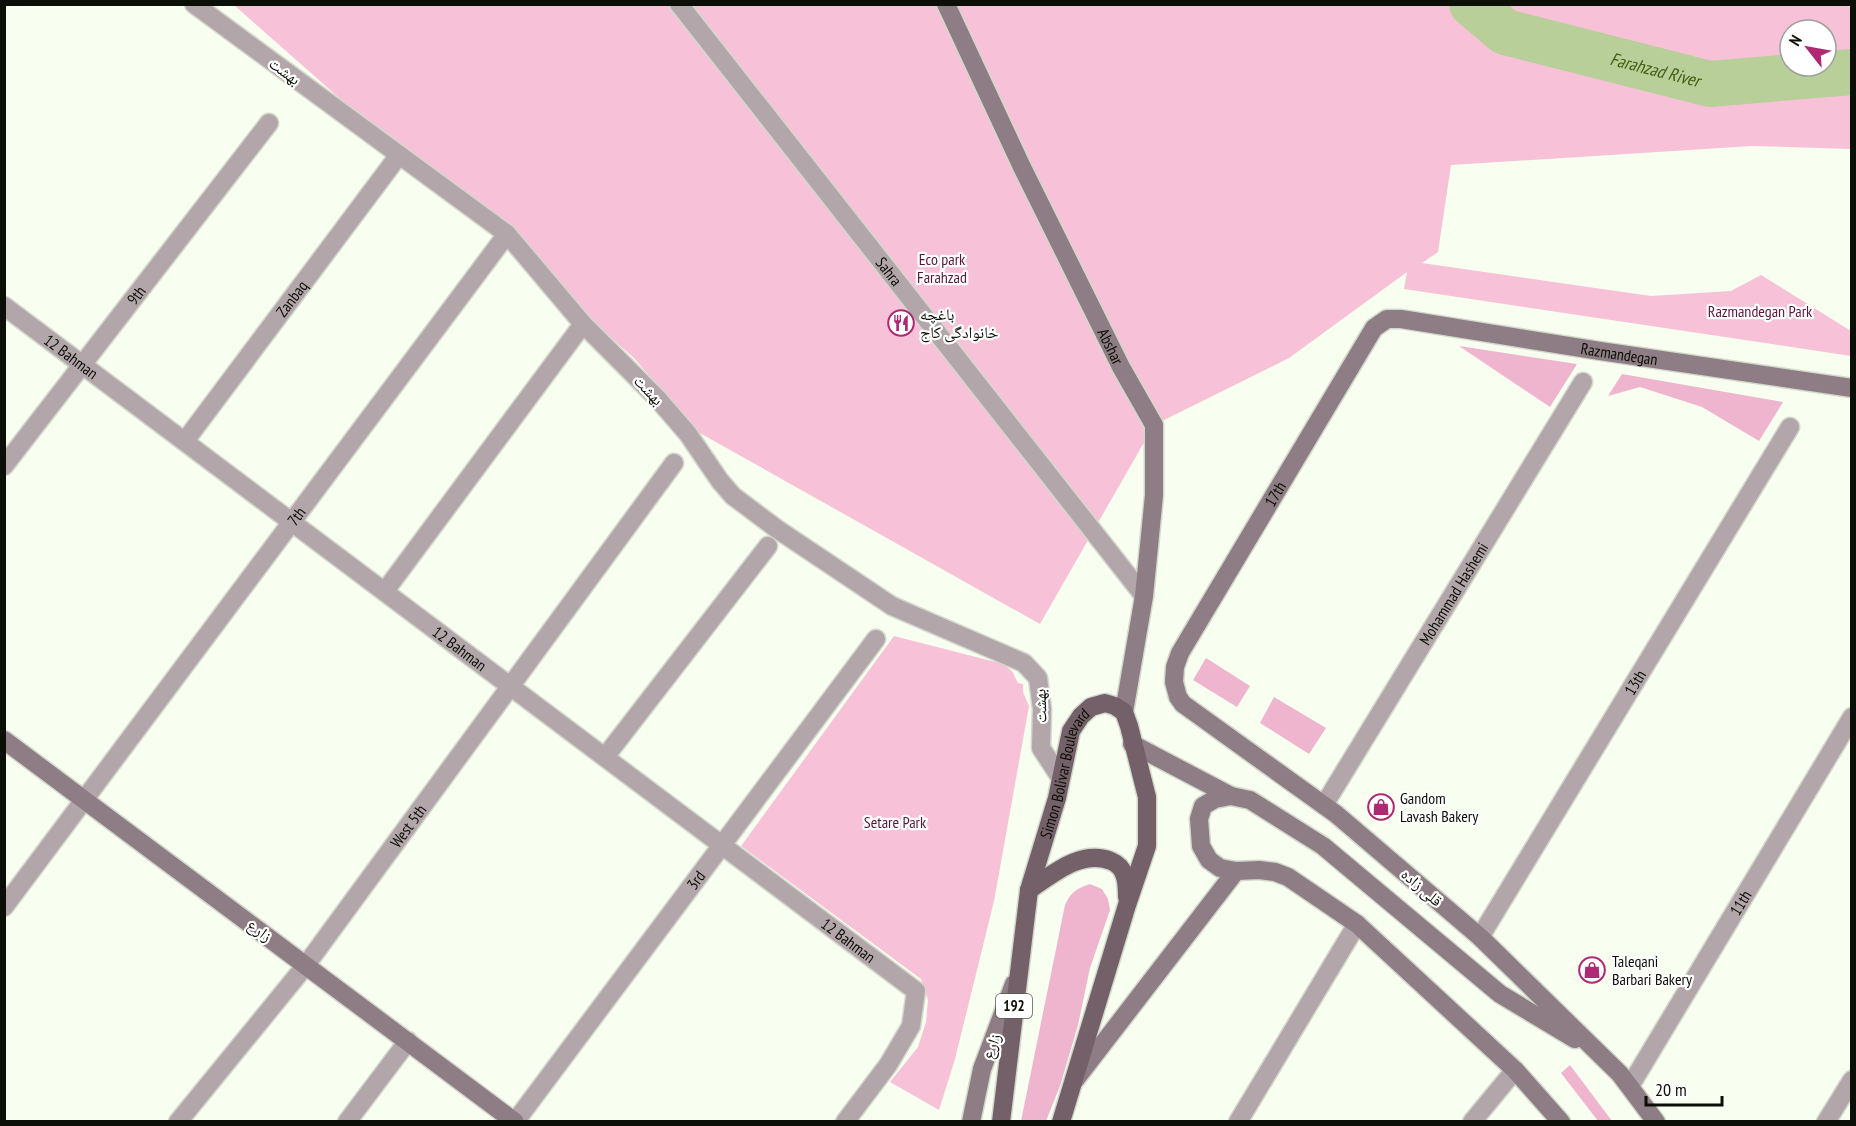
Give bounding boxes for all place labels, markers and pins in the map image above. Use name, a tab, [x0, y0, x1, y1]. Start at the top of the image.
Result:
place label: باغچه خانوادگی کاج	[920, 304, 998, 343]
restaurant icon: باغچه خانوادگی کاج	[886, 308, 916, 338]
place label: Gandom Lavash Bakery	[1400, 788, 1478, 826]
shop icon: Gandom Lavash Bakery	[1366, 792, 1396, 822]
place label: Taleqani Barbari Bakery	[1612, 951, 1692, 989]
shop icon: Taleqani Barbari Bakery	[1577, 955, 1607, 985]

